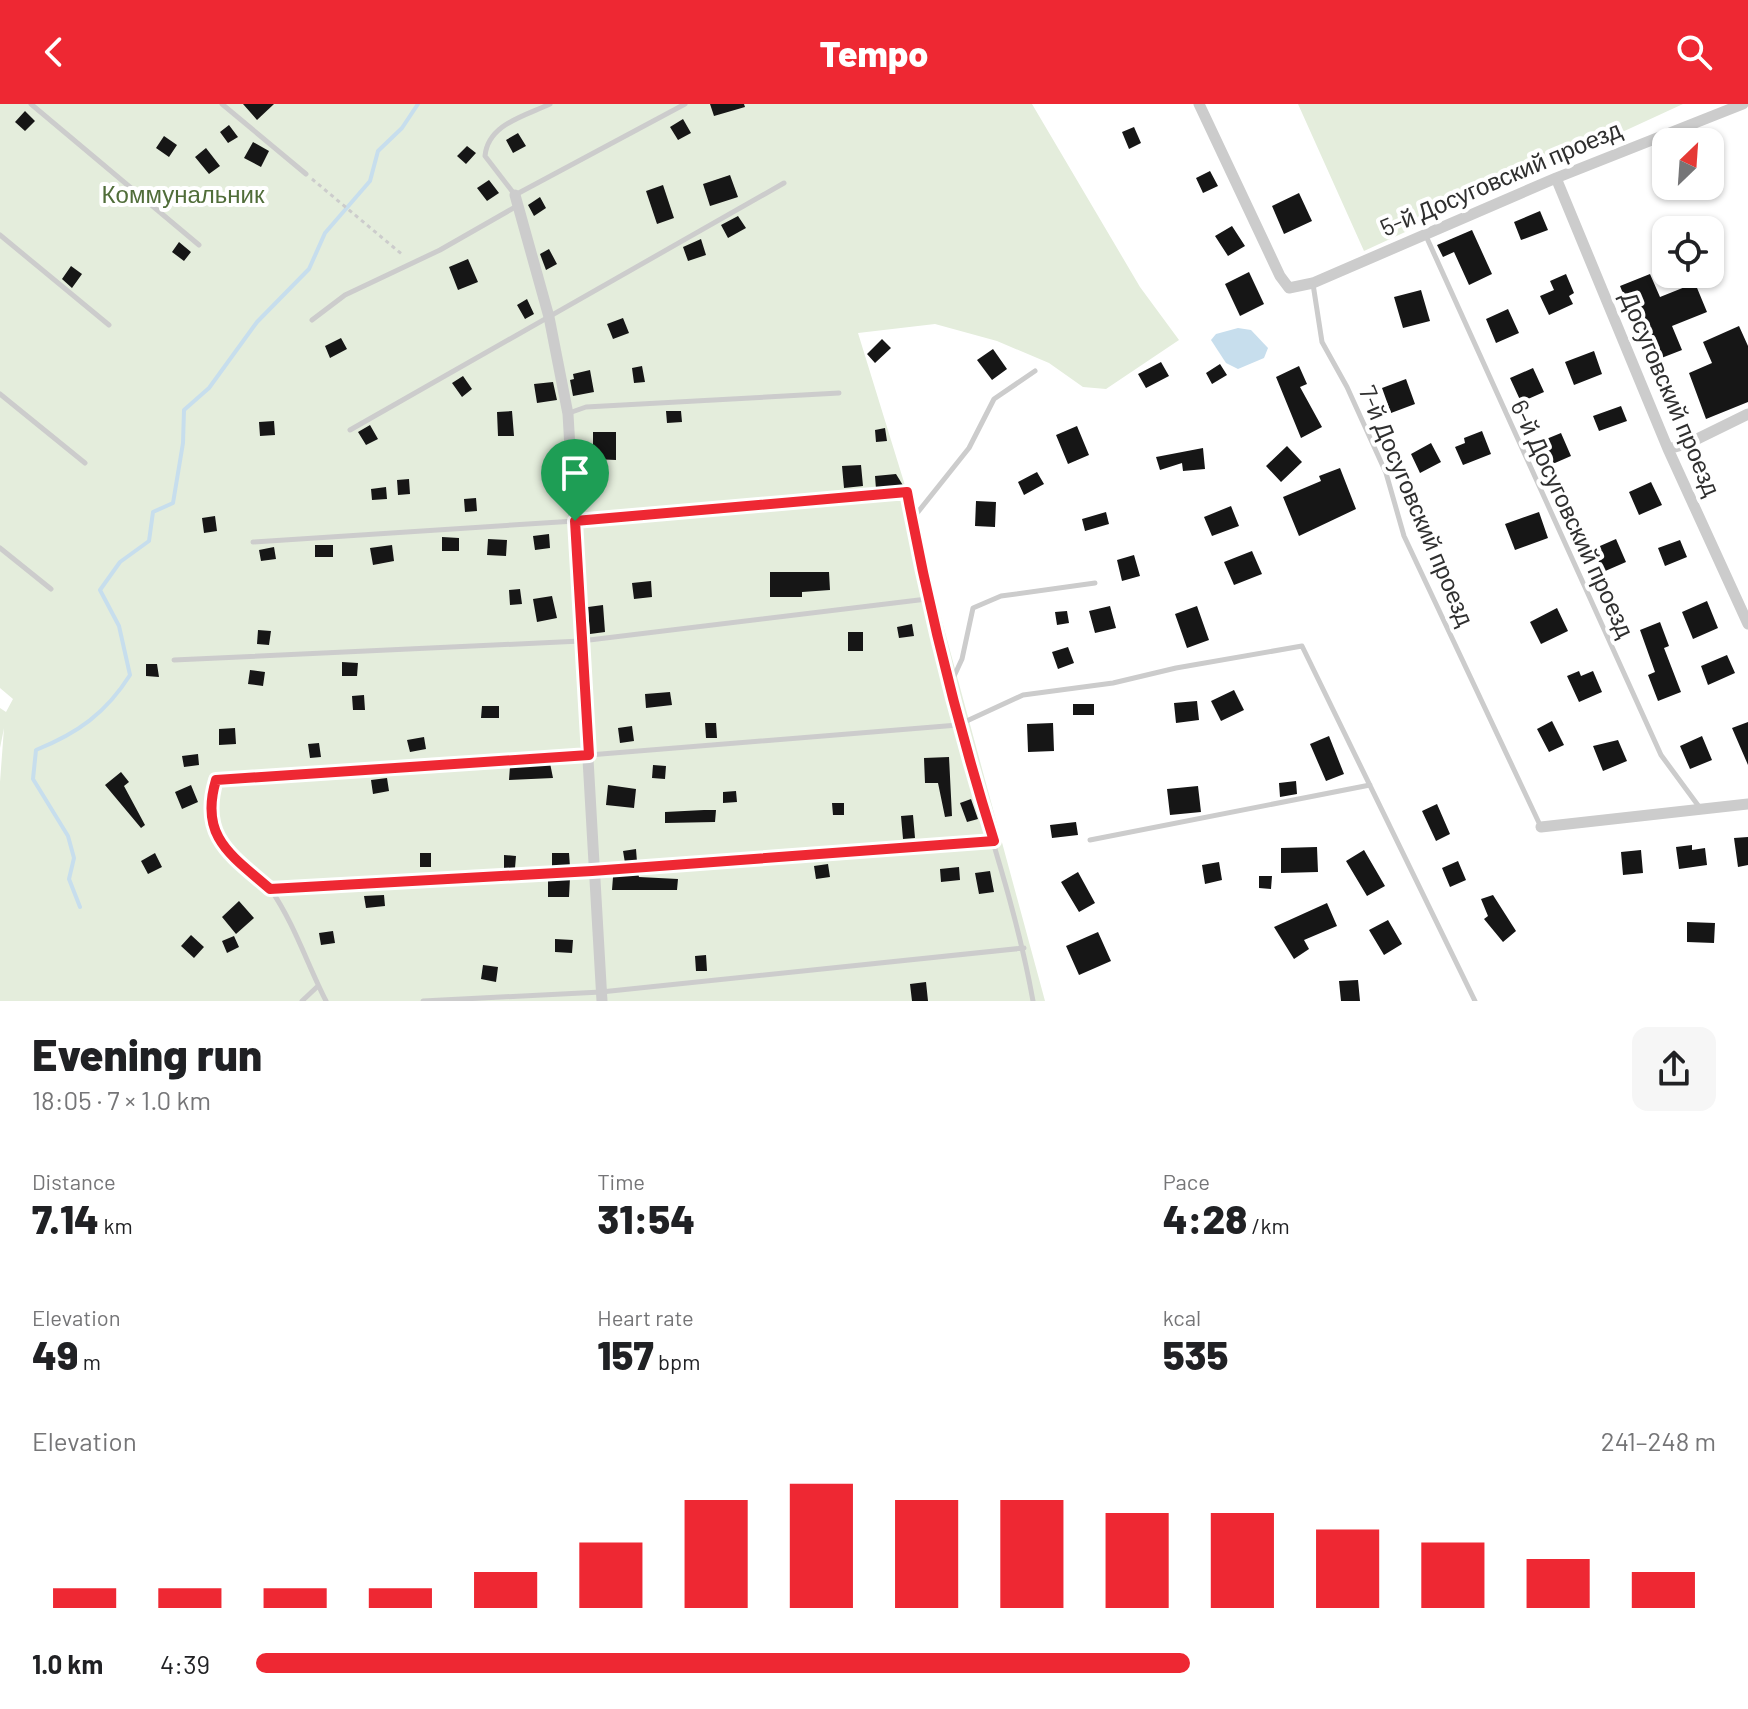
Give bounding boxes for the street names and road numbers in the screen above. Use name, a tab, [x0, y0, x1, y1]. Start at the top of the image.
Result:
street label: 5-й Досуговский проезд	[1376, 114, 1625, 242]
street label: Досуговский проезд	[1615, 287, 1728, 500]
street label: 7-й Досуговский проезд	[1354, 381, 1481, 630]
street label: 6-й Досуговский проезд	[1505, 395, 1641, 642]

